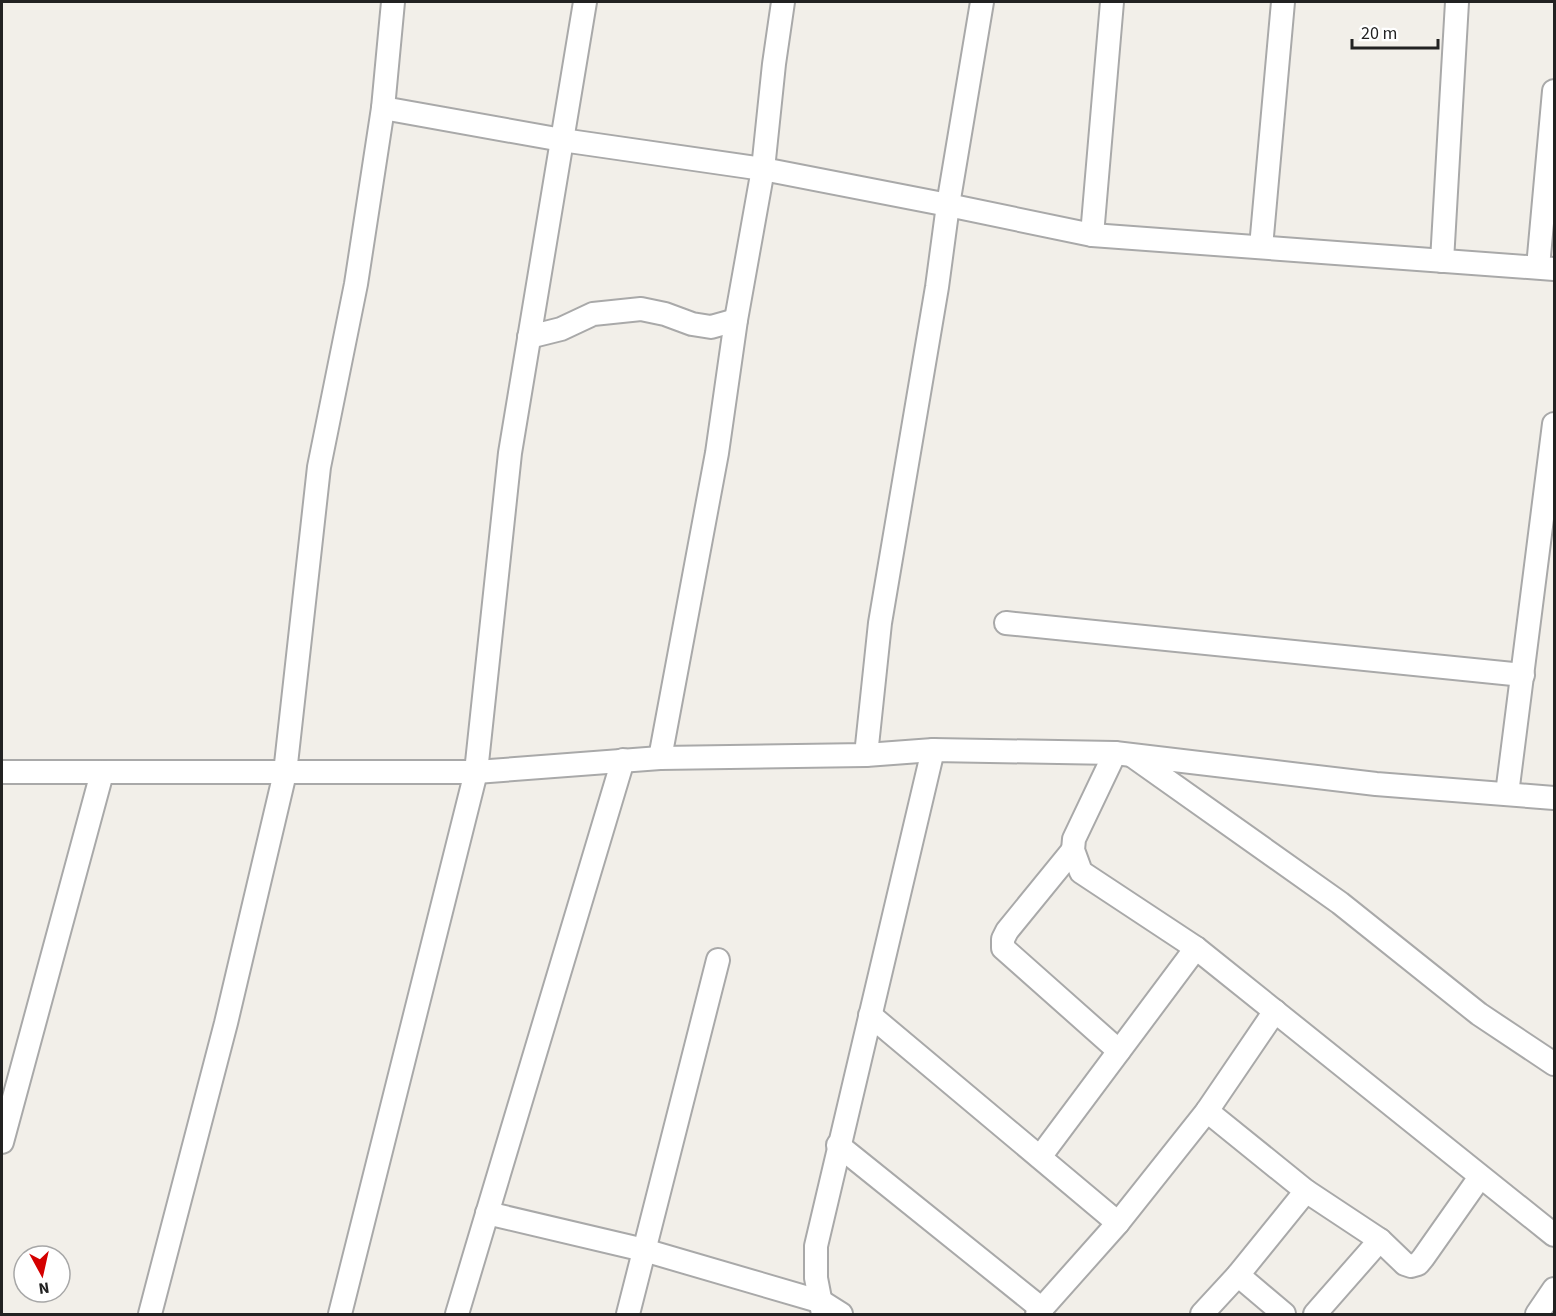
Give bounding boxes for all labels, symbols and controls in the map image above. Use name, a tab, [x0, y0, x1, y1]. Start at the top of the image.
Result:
scale bar	[1352, 12, 1438, 50]
text: 20 m	[1361, 21, 1397, 46]
north arrow	[12, 1244, 72, 1304]
text: N	[37, 1276, 51, 1299]

